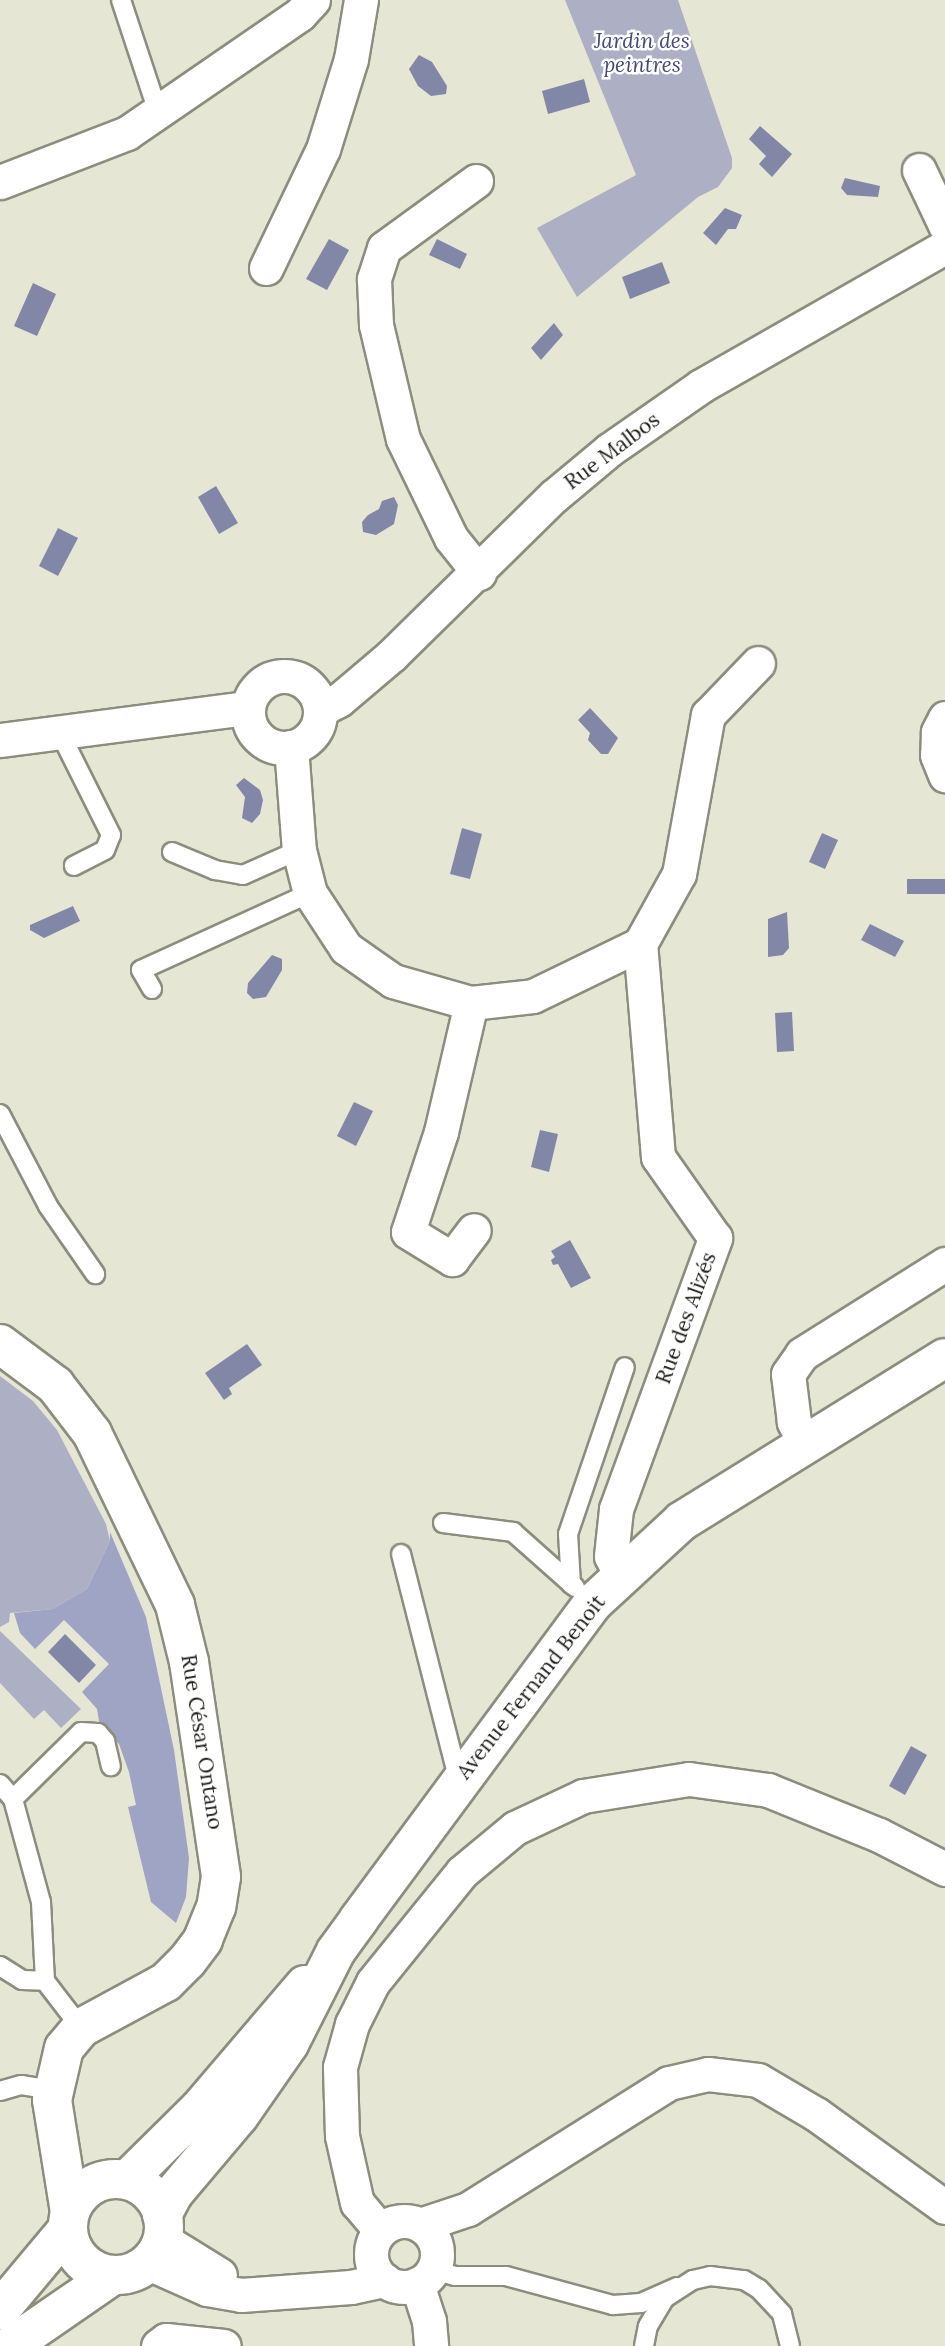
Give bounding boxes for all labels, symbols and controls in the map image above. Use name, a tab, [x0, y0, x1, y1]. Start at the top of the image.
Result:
park label: Jardin des peintres	[594, 28, 690, 78]
street label: Rue Malbos	[559, 407, 665, 495]
street label: Rue des Alizés	[651, 1249, 721, 1387]
street label: Avenue Fernand Benoit	[451, 1590, 611, 1784]
street label: Rue César Ontano	[176, 1653, 228, 1831]

